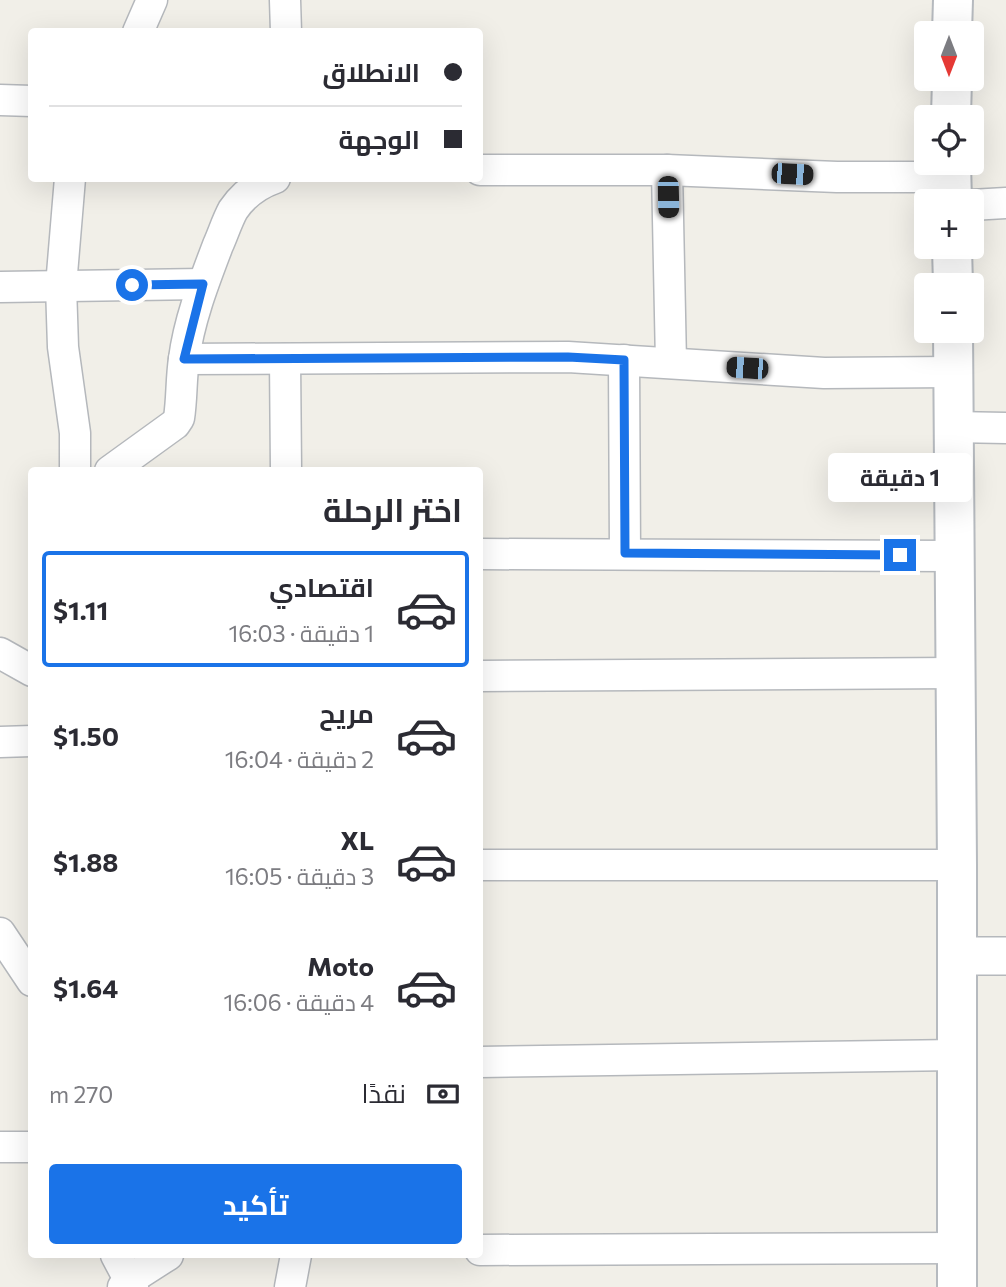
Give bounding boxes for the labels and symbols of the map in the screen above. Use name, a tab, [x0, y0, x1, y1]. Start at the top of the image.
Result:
north arrow	[914, 21, 984, 91]
car	[771, 162, 814, 186]
car	[658, 176, 679, 218]
route start	[116, 269, 148, 301]
car	[726, 356, 769, 380]
callout: 1 دقيقة	[828, 454, 972, 503]
route end	[884, 539, 916, 571]

